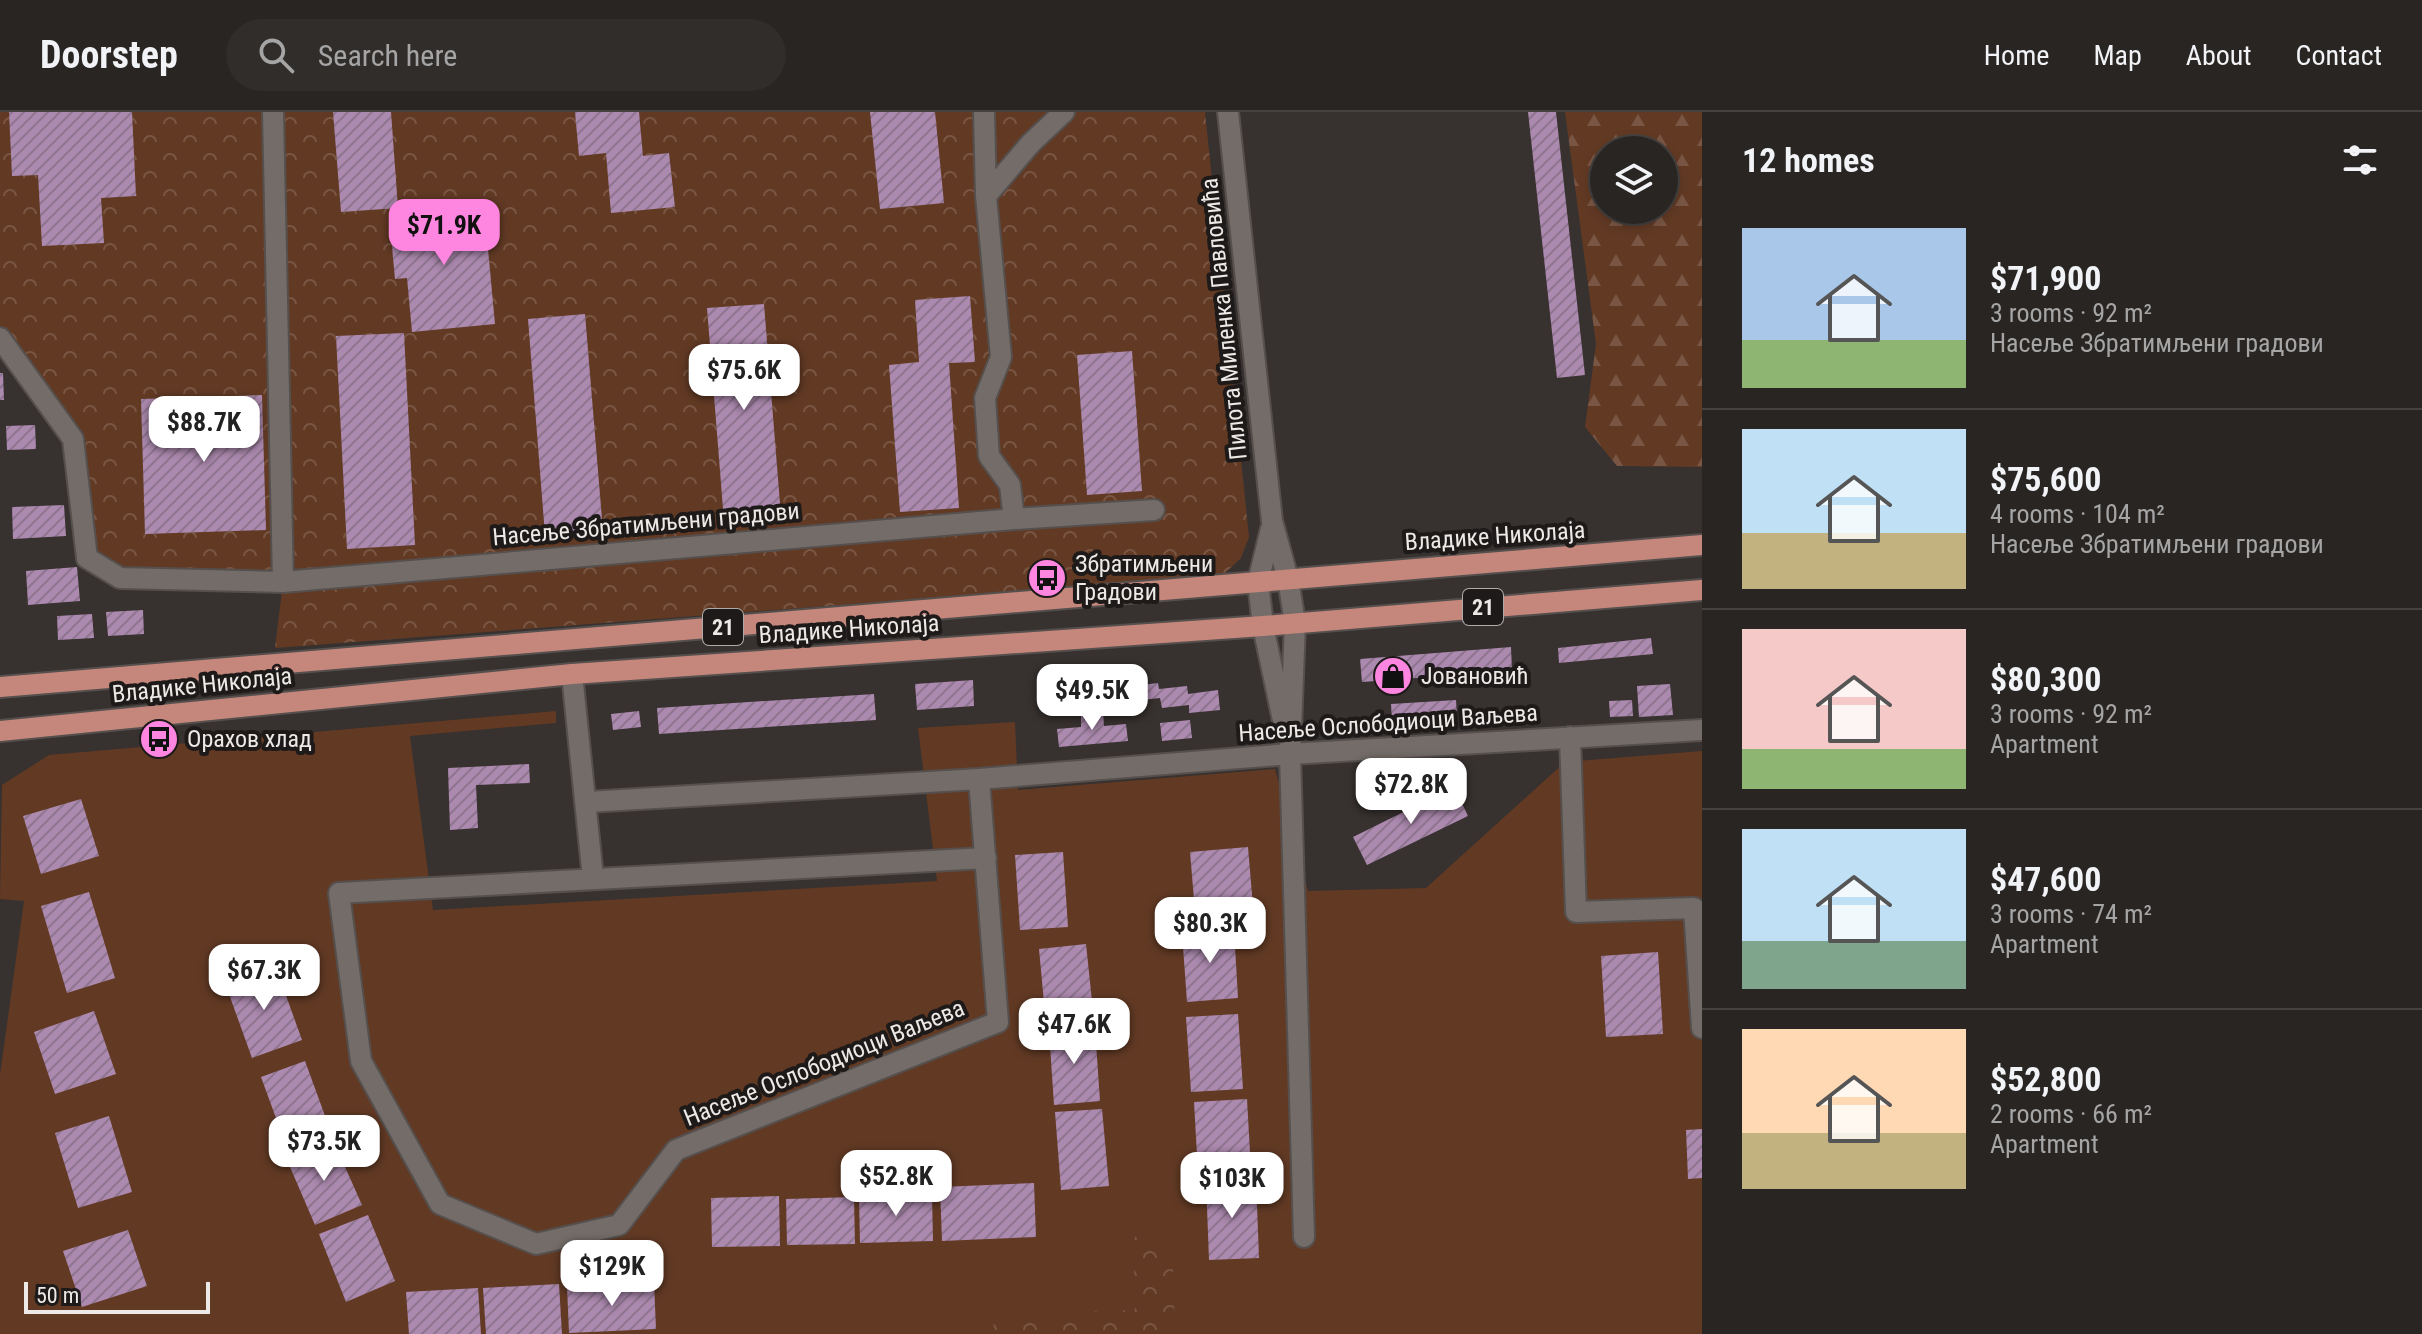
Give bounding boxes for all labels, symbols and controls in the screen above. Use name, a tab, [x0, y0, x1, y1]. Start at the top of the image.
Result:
search box	[226, 19, 786, 91]
text: Doorstep	[40, 33, 178, 77]
icon: search	[254, 33, 298, 77]
text: Search here	[318, 38, 457, 73]
text: Home	[1984, 39, 2049, 72]
text: Map	[2093, 39, 2142, 72]
text: About	[2186, 39, 2252, 72]
text: Contact	[2296, 39, 2382, 72]
map controls	[1590, 136, 1678, 224]
button: layers	[1590, 136, 1678, 224]
icon: filters	[2338, 138, 2382, 182]
text: 12 homes	[1742, 140, 1875, 180]
street label: Пилота Миленка Павловића	[1195, 177, 1253, 461]
pin: $71.9K	[379, 199, 509, 267]
text: $71.9K	[407, 210, 481, 240]
text: $71,900	[1990, 258, 2101, 298]
icon: home	[1806, 260, 1902, 356]
text: 3 rooms · 92 m²	[1990, 298, 2152, 328]
text: Насеље Збратимљени градови	[1990, 328, 2324, 358]
pin: $75.6K	[679, 344, 809, 412]
text: $75.6K	[707, 355, 781, 385]
pin: $88.7K	[139, 396, 269, 464]
text: $88.7K	[167, 407, 241, 437]
text: $75,600	[1990, 459, 2101, 499]
icon: home	[1806, 461, 1902, 557]
street label: Насеље Збратимљени градови	[491, 497, 801, 551]
text: 4 rooms · 104 m²	[1990, 499, 2165, 529]
street label: Владике Николаја	[1404, 516, 1586, 556]
text: Насеље Збратимљени градови	[1990, 529, 2324, 559]
place label: Збратимљени Градови	[1075, 550, 1213, 606]
bus stop icon: Збратимљени Градови	[1026, 557, 1068, 599]
road number: 21	[1463, 589, 1503, 625]
road number: 21	[703, 609, 743, 645]
street label: Владике Николаја	[758, 609, 940, 649]
shop icon: Јовановић	[1372, 655, 1414, 697]
text: $80,300	[1990, 659, 2101, 699]
icon: home	[1806, 661, 1902, 757]
street label: Владике Николаја	[111, 662, 293, 708]
place label: Јовановић	[1421, 662, 1529, 690]
pin: $49.5K	[1027, 664, 1157, 732]
text: $49.5K	[1055, 675, 1129, 705]
street label: Насеље Ослободиоци Ваљева	[1237, 699, 1539, 747]
text: 3 rooms · 92 m²	[1990, 699, 2152, 729]
bus stop icon: Орахов хлад	[138, 718, 180, 760]
place label: Орахов хлад	[187, 725, 312, 753]
text: Apartment	[1990, 729, 2099, 759]
pin: $72.8K	[1346, 758, 1476, 826]
text: $72.8K	[1374, 769, 1448, 799]
text: $47,600	[1990, 859, 2101, 899]
icon: home	[1806, 861, 1902, 957]
pin: $80.3K	[1145, 897, 1275, 965]
text: 3 rooms · 74 m²	[1990, 899, 2152, 929]
text: $80.3K	[1173, 908, 1247, 938]
text: Apartment	[1990, 929, 2099, 959]
pin: $67.3K	[199, 944, 329, 1012]
text: $67.3K	[227, 955, 301, 985]
street label: Насеље Ослободиоци Ваљева	[680, 994, 968, 1132]
pin: $47.6K	[1009, 998, 1139, 1066]
text: $47.6K	[1037, 1009, 1111, 1039]
text: $52,800	[1990, 1059, 2101, 1099]
icon: home	[1806, 1061, 1902, 1157]
text: 2 rooms · 66 m²	[1990, 1099, 2152, 1129]
pin: $73.5K	[259, 1115, 389, 1183]
text: $73.5K	[287, 1126, 361, 1156]
text: Apartment	[1990, 1129, 2099, 1159]
pin: $52.8K	[831, 1150, 961, 1218]
pin: $103K	[1176, 1152, 1288, 1220]
text: $52.8K	[859, 1161, 933, 1191]
text: $103K	[1199, 1163, 1265, 1193]
pin: $129K	[556, 1240, 668, 1308]
text: $129K	[579, 1251, 645, 1281]
scale bar	[24, 1278, 210, 1314]
text: 50 m	[36, 1283, 79, 1308]

